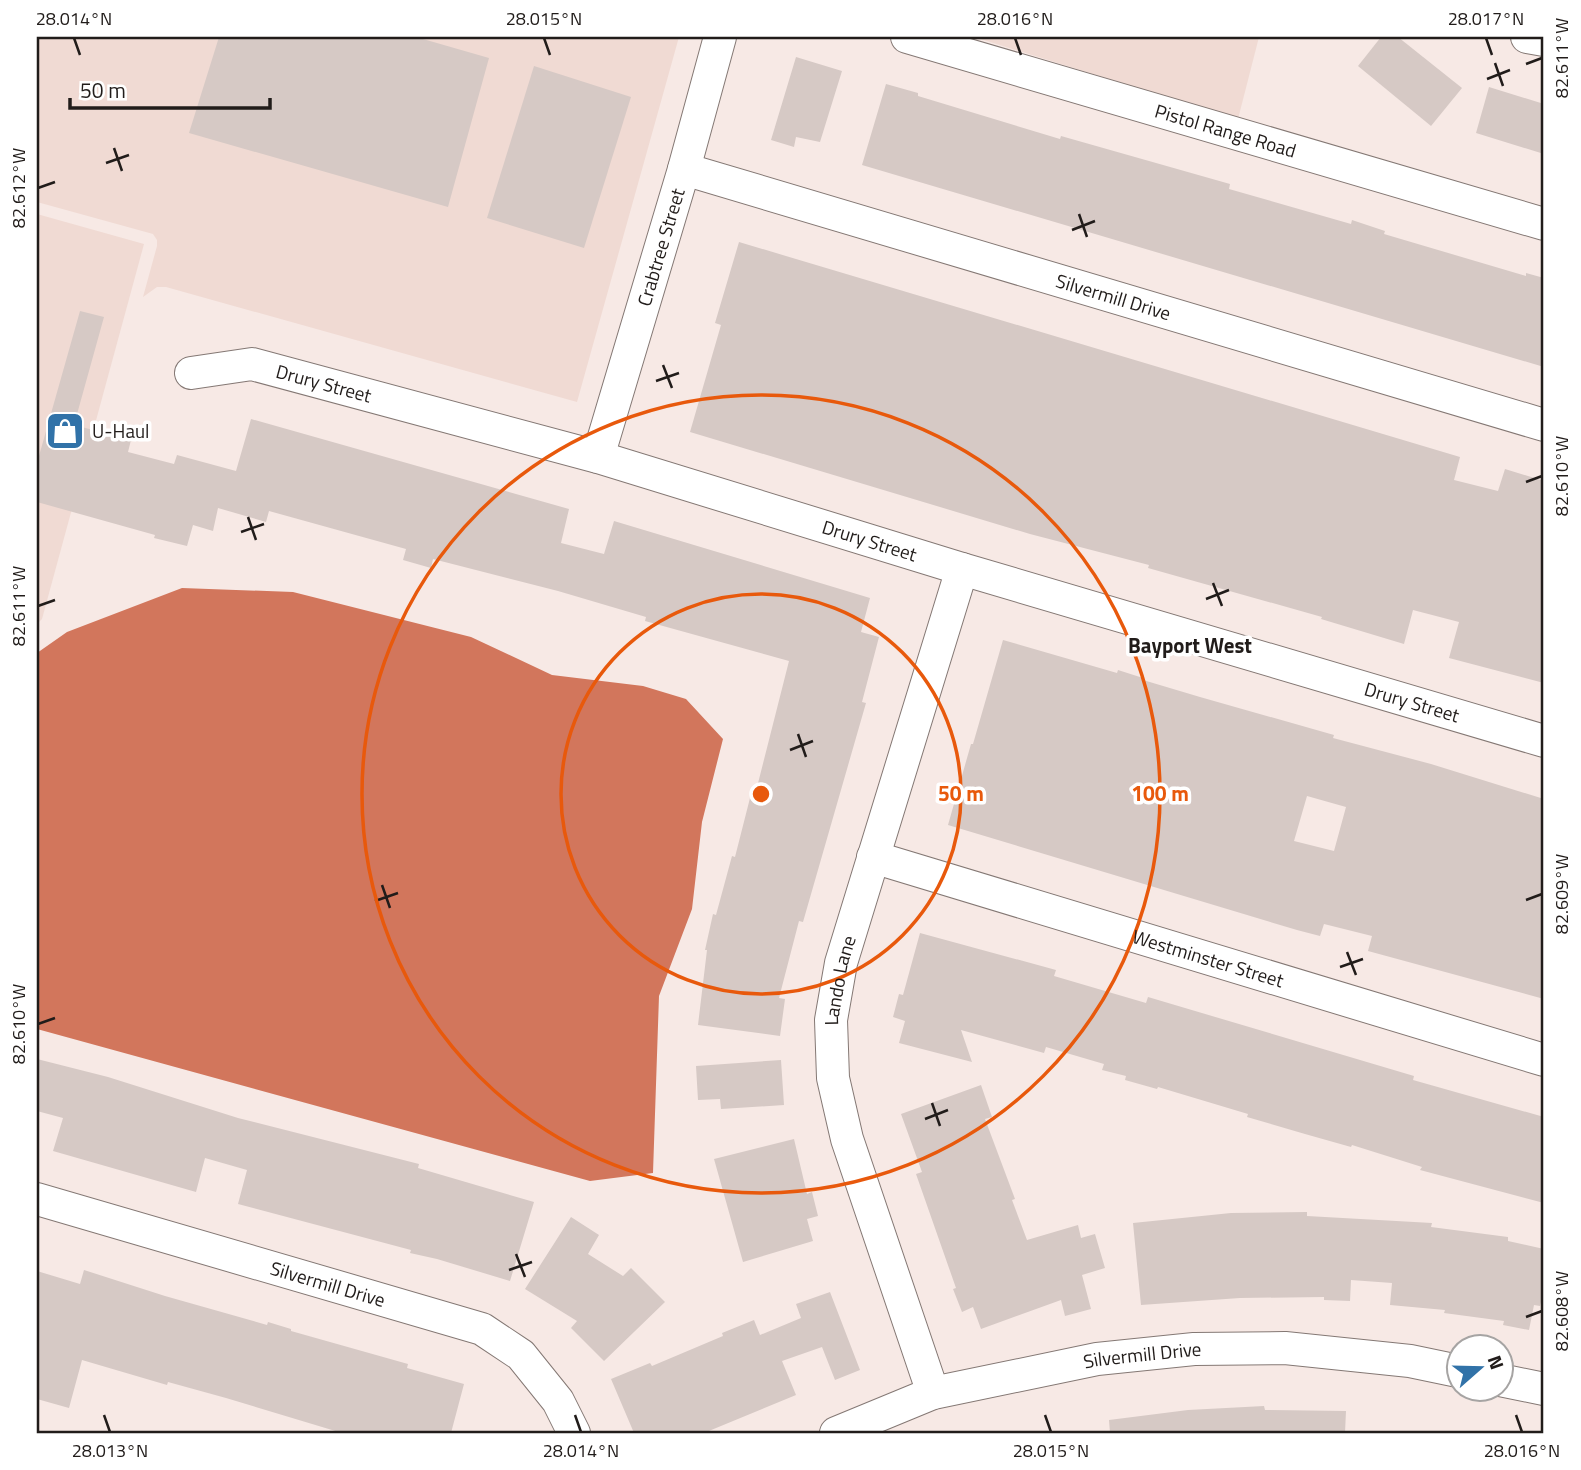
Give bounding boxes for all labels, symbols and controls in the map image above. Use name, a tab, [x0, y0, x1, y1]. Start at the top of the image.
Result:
text: 28.014°N	[36, 5, 112, 32]
text: 28.015°N	[506, 5, 582, 32]
text: 28.016°N	[977, 5, 1053, 32]
text: 28.017°N	[1448, 5, 1524, 32]
text: 82.611°W	[1548, 18, 1575, 98]
scale bar	[70, 66, 270, 110]
text: 50 m	[80, 74, 126, 106]
street label: Pistol Range Road	[1152, 96, 1300, 164]
text: 82.612°W	[5, 148, 32, 228]
street label: Crabtree Street	[629, 184, 692, 310]
street label: Silvermill Drive	[1053, 266, 1175, 327]
street label: Drury Street	[273, 356, 375, 410]
shop icon: U-Haul	[44, 410, 86, 452]
place label: U-Haul	[92, 416, 149, 445]
text: 82.610°W	[1548, 436, 1575, 516]
street label: Drury Street	[819, 512, 921, 568]
text: 82.611°W	[5, 566, 32, 646]
district label: Bayport West	[1128, 629, 1252, 661]
street label: Drury Street	[1361, 674, 1463, 729]
text: 50 m	[938, 777, 984, 809]
text: 100 m	[1131, 777, 1189, 809]
centre of rings	[749, 782, 773, 806]
text: 82.609°W	[1548, 854, 1575, 934]
street label: Westminster Street	[1129, 921, 1288, 995]
street label: Lando Lane	[816, 932, 863, 1026]
text: 82.610°W	[5, 984, 32, 1064]
street label: Silvermill Drive	[267, 1253, 389, 1314]
text: 82.608°W	[1548, 1271, 1575, 1351]
street label: Silvermill Drive	[1081, 1334, 1202, 1375]
north arrow	[1444, 1334, 1514, 1404]
text: N	[1481, 1351, 1512, 1373]
text: 28.013°N	[72, 1437, 148, 1464]
text: 28.014°N	[543, 1437, 619, 1464]
text: 28.015°N	[1013, 1437, 1089, 1464]
text: 28.016°N	[1484, 1437, 1560, 1464]

